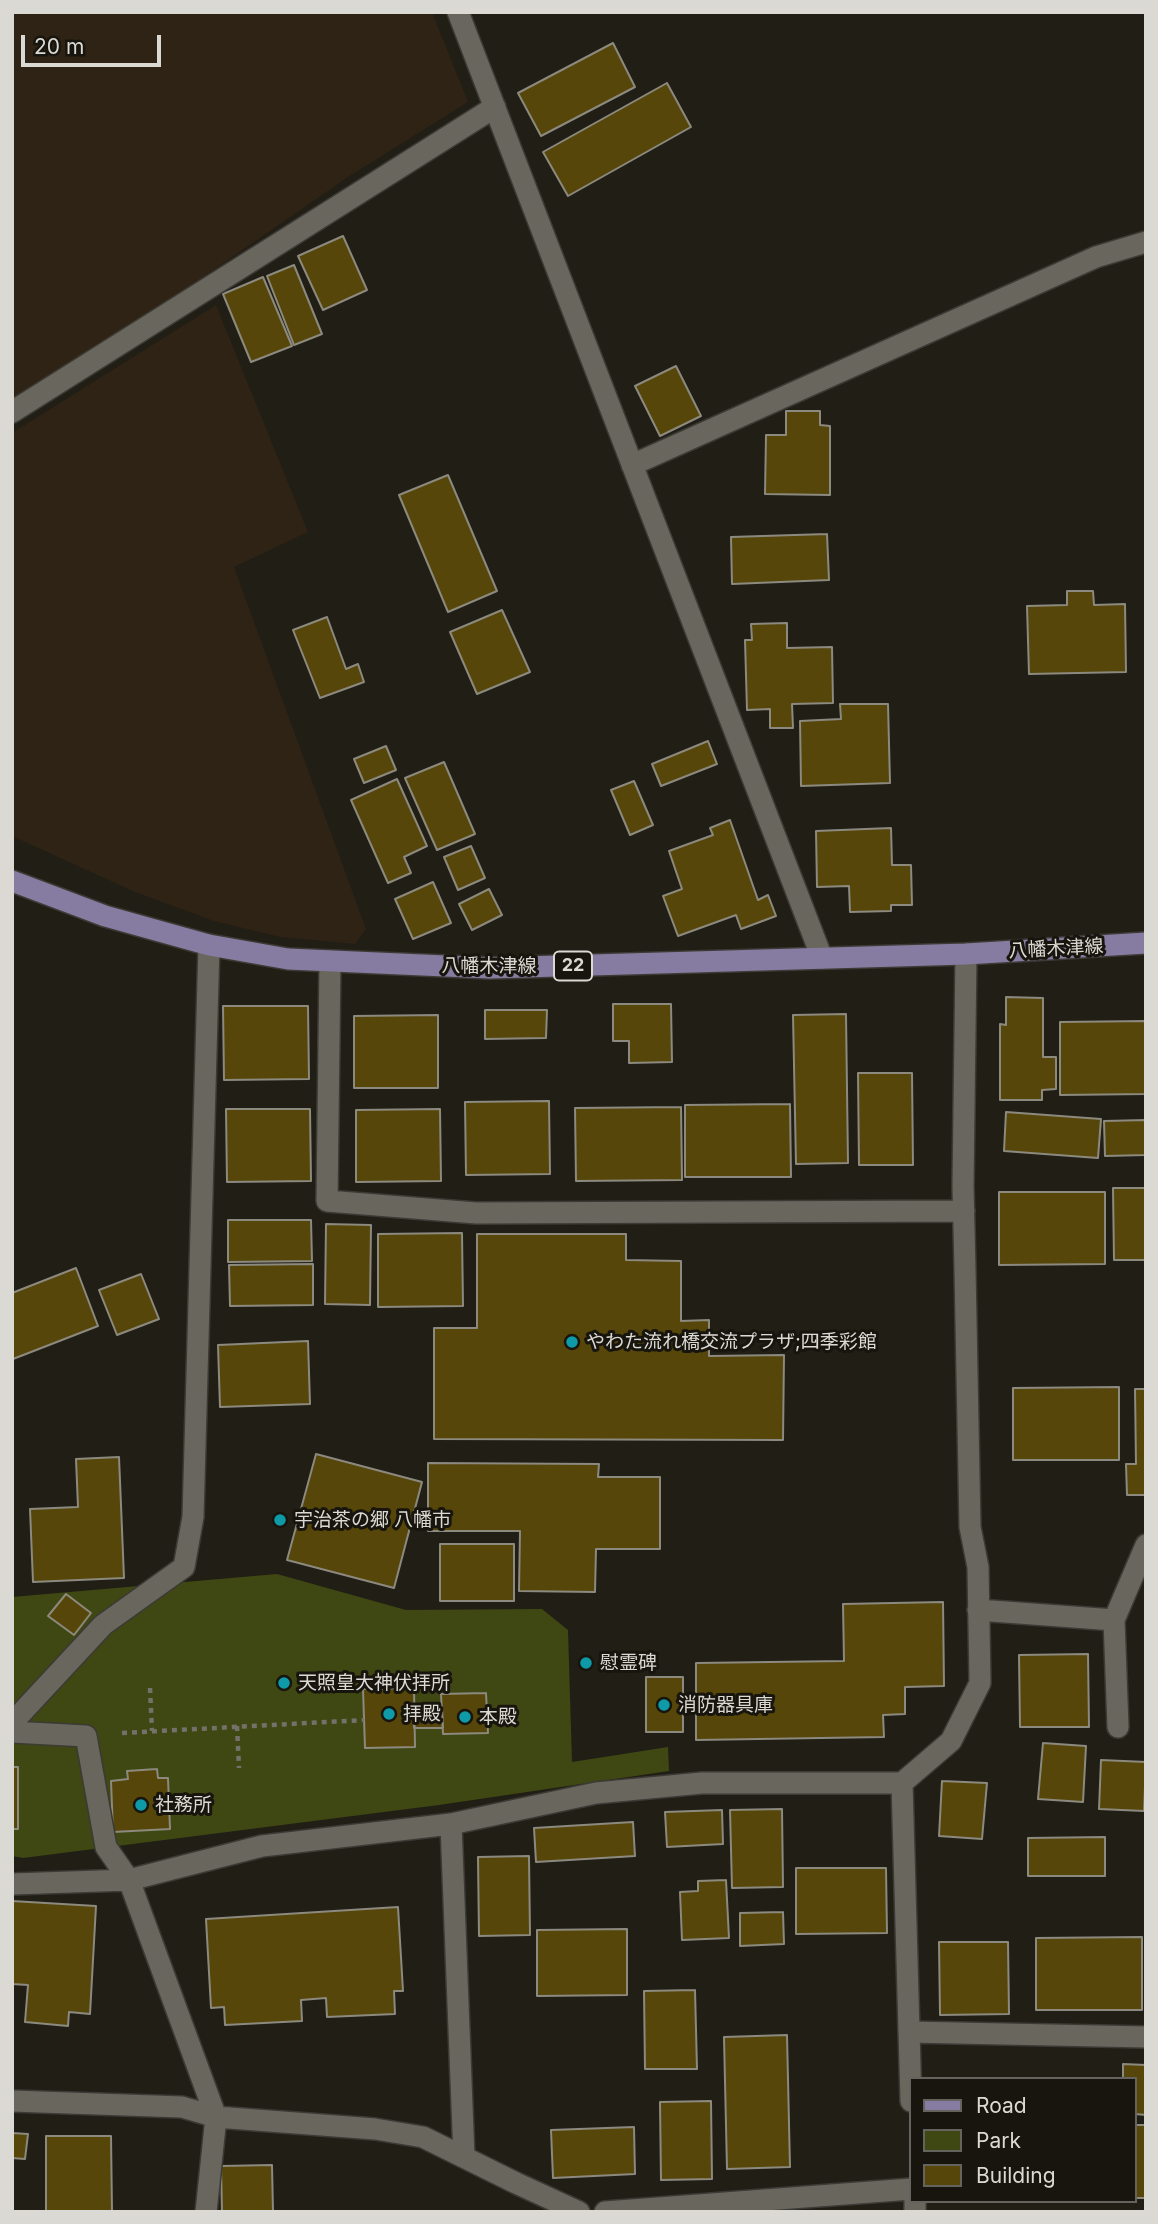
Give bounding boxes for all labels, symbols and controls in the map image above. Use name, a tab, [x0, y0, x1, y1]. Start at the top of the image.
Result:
scale bar	[24, 21, 164, 65]
text: 20 m	[34, 34, 84, 59]
street label: 八幡木津線	[1008, 935, 1104, 963]
road number: 22	[554, 951, 592, 981]
street label: 八幡木津線	[442, 955, 536, 977]
place label: やわた流れ橋交流プラザ;四季彩館	[586, 1331, 877, 1353]
marker: やわた流れ橋交流プラザ;四季彩館	[564, 1334, 580, 1350]
place label: 宇治茶の郷 八幡市	[294, 1509, 451, 1531]
marker: 宇治茶の郷 八幡市	[272, 1512, 288, 1528]
place label: 慰霊碑	[600, 1652, 657, 1674]
marker: 慰霊碑	[578, 1655, 594, 1671]
place label: 天照皇大神伏拝所	[298, 1672, 450, 1694]
marker: 天照皇大神伏拝所	[276, 1675, 292, 1691]
place label: 消防器具庫	[678, 1694, 773, 1716]
marker: 消防器具庫	[656, 1697, 672, 1713]
place label: 拝殿	[403, 1703, 441, 1725]
marker: 拝殿	[381, 1706, 397, 1722]
place label: 本殿	[479, 1706, 517, 1728]
marker: 本殿	[457, 1709, 473, 1725]
place label: 社務所	[155, 1794, 212, 1816]
marker: 社務所	[133, 1797, 149, 1813]
legend	[909, 2077, 1137, 2203]
text: Road	[976, 2093, 1027, 2118]
text: Park	[976, 2128, 1021, 2153]
text: Building	[976, 2163, 1056, 2188]

